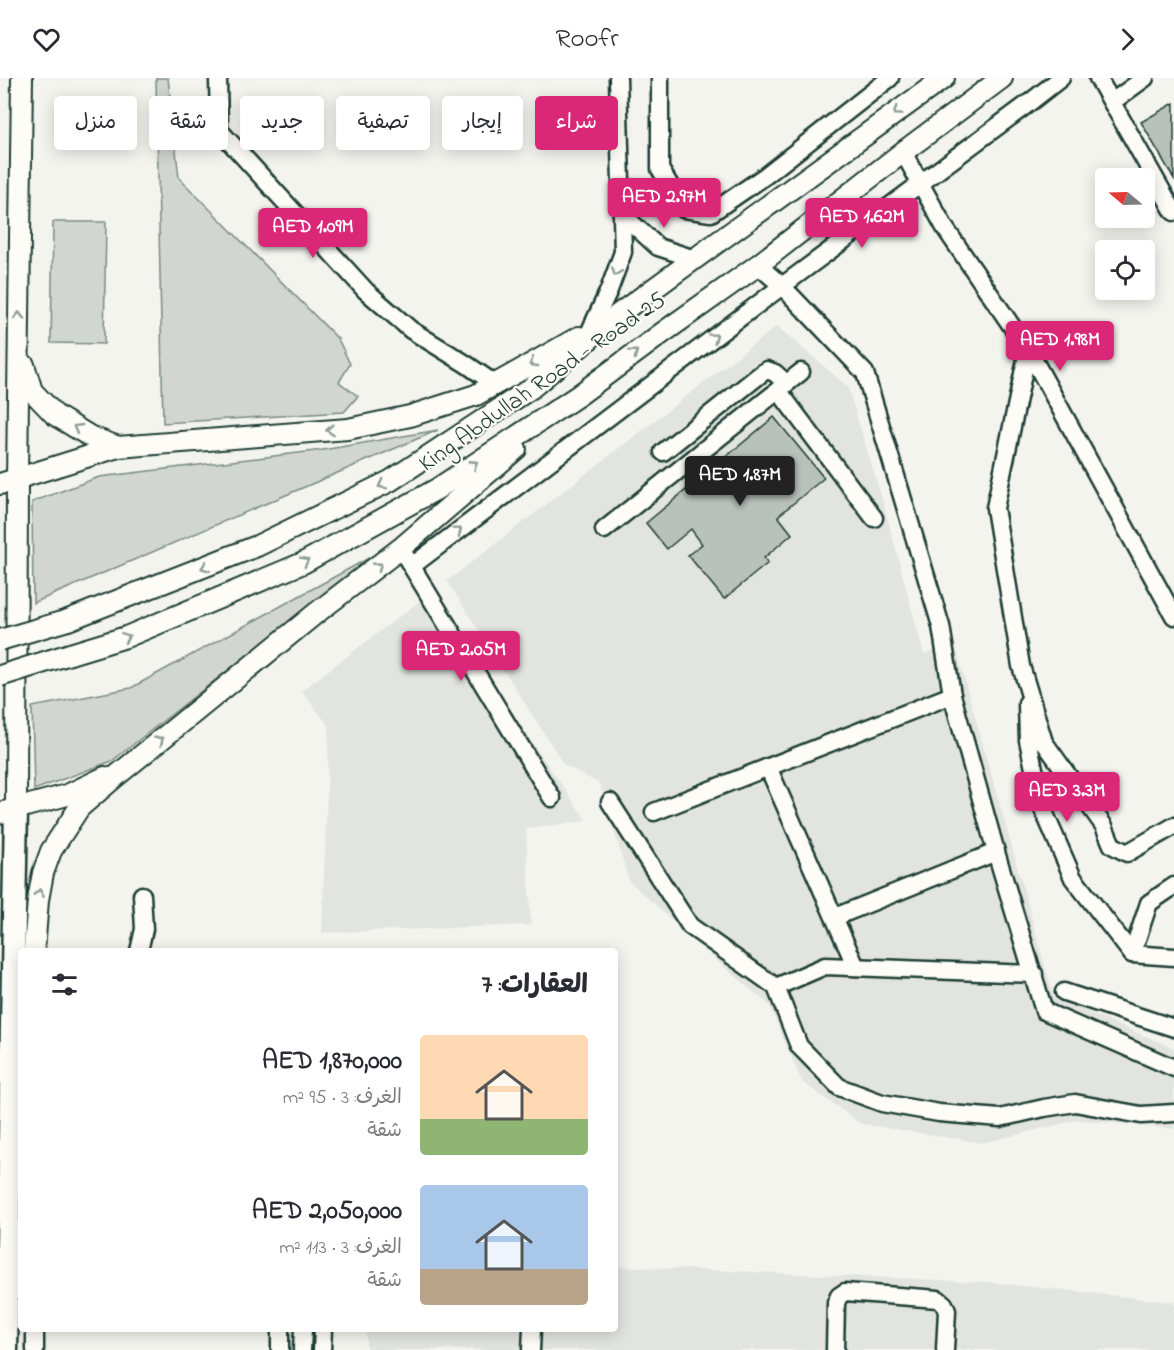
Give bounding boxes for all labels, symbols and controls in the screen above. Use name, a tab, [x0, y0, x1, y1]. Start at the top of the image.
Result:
text: Roofr	[555, 20, 619, 59]
icon: heart	[30, 23, 63, 56]
icon: forward	[1111, 23, 1144, 56]
chip: منزل	[54, 96, 137, 150]
chip: شقة	[149, 96, 228, 150]
chip: جديد	[240, 96, 324, 150]
chip: تصفية	[336, 96, 430, 150]
chip: إيجار	[442, 96, 523, 150]
chip: شراء	[535, 96, 618, 150]
one-way arrow	[892, 105, 903, 116]
north arrow	[1095, 168, 1155, 228]
map controls	[1095, 168, 1155, 300]
pin: AED 2.97M	[595, 178, 733, 229]
text: AED 2.97M	[622, 183, 706, 212]
pin: AED 1.62M	[793, 198, 931, 249]
text: AED 1.62M	[819, 203, 905, 232]
pin: AED 1.09M	[244, 208, 382, 259]
text: AED 1.09M	[272, 213, 354, 242]
button: locate	[1095, 240, 1155, 300]
one-way arrow	[611, 266, 623, 277]
street label: King Abdullah Road - Road 25	[412, 284, 674, 482]
one-way arrow	[13, 311, 25, 320]
pin: AED 1.98M	[991, 321, 1129, 372]
text: AED 1.98M	[1020, 326, 1100, 355]
one-way arrow	[708, 334, 719, 345]
one-way arrow	[628, 350, 639, 361]
one-way arrow	[529, 356, 539, 367]
one-way arrow	[325, 423, 334, 436]
one-way arrow	[72, 424, 83, 436]
pin: AED 1.87M	[671, 456, 809, 507]
one-way arrow	[468, 461, 479, 472]
text: AED 1.87M	[699, 461, 781, 490]
one-way arrow	[378, 478, 388, 489]
one-way arrow	[452, 527, 463, 538]
one-way arrow	[299, 557, 309, 568]
one-way arrow	[200, 559, 211, 572]
one-way arrow	[371, 562, 382, 573]
pin: AED 2.05M	[392, 631, 530, 682]
one-way arrow	[120, 632, 130, 645]
text: AED 2.05M	[416, 636, 506, 665]
one-way arrow	[154, 737, 165, 748]
pin: AED 3.3M	[1005, 772, 1129, 823]
text: AED 3.3M	[1029, 777, 1105, 806]
one-way arrow	[33, 888, 45, 897]
text: العقارات: 7	[481, 967, 588, 1005]
icon: filters	[48, 968, 81, 1001]
text: AED 1,870,000	[262, 1043, 402, 1081]
icon: home	[468, 1059, 540, 1131]
text: الغرف: 3 · 95 m²	[283, 1084, 402, 1113]
text: شقة	[367, 1117, 402, 1146]
text: AED 2,050,000	[252, 1193, 402, 1231]
icon: home	[468, 1209, 540, 1281]
text: الغرف: 3 · 113 m²	[279, 1234, 402, 1263]
text: شقة	[367, 1267, 402, 1296]

